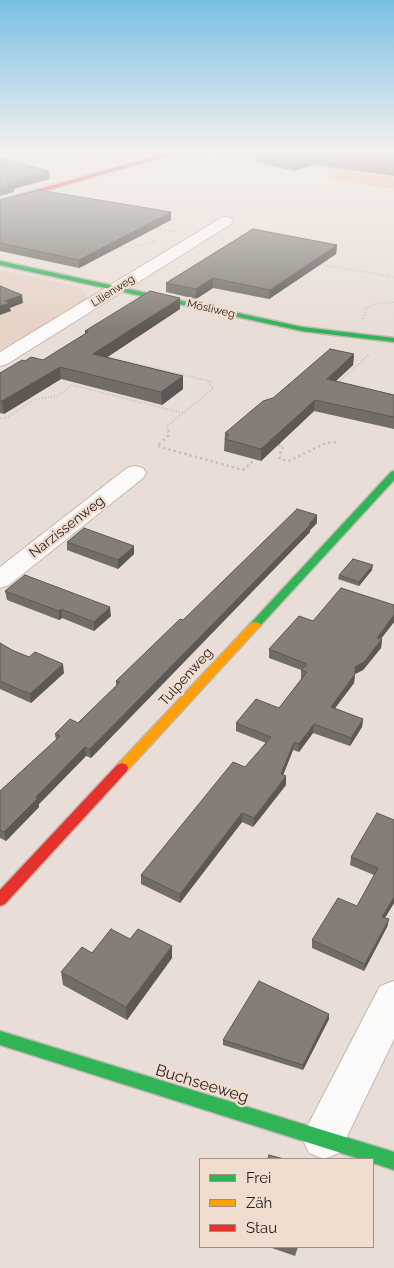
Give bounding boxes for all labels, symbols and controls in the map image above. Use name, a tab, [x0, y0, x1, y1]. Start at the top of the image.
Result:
street label: Lilienweg	[89, 272, 137, 310]
street label: Mösliweg	[186, 297, 236, 321]
street label: Narzissenweg	[26, 492, 108, 562]
street label: Tulpenweg	[156, 644, 216, 710]
street label: Buchseeweg	[153, 1061, 251, 1107]
legend	[199, 1158, 374, 1248]
text: Frei	[246, 1169, 271, 1187]
text: Zäh	[246, 1194, 272, 1212]
text: Stau	[246, 1219, 277, 1237]

